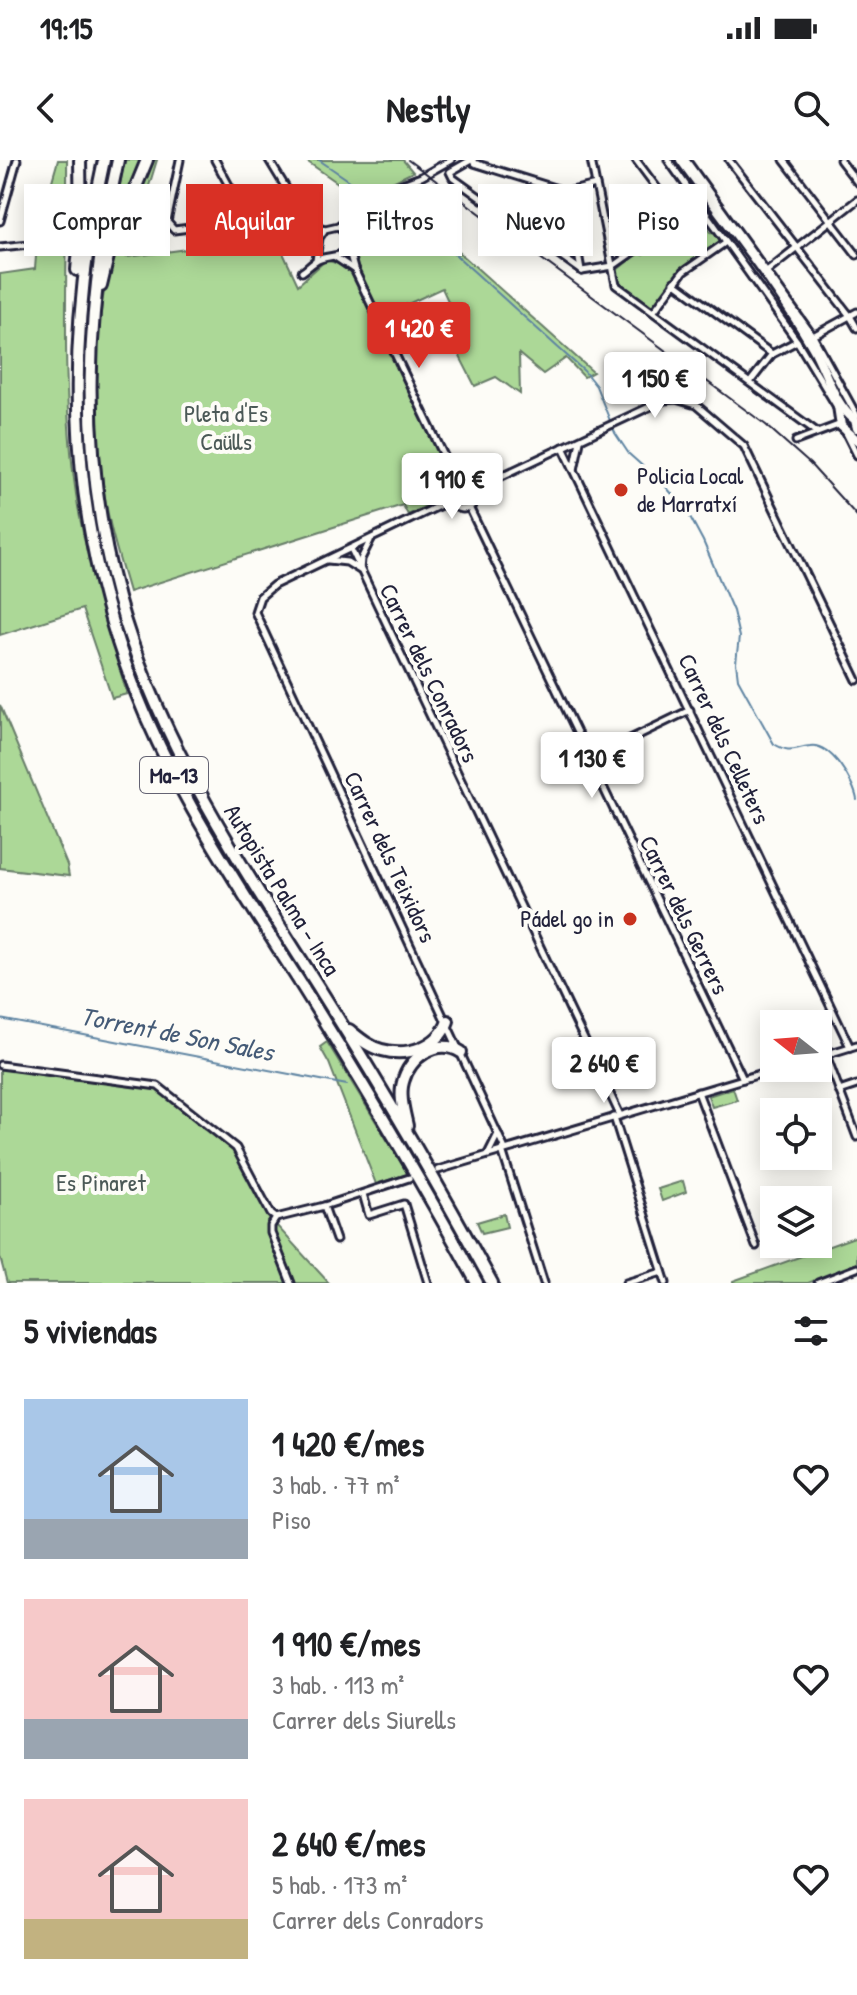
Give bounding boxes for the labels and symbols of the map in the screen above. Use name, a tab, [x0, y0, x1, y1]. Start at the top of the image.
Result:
pin: 1 420 €	[345, 302, 493, 370]
pin: 1 150 €	[581, 352, 729, 420]
park label: Pleta d'Es Caülls	[184, 397, 268, 457]
pin: 1 910 €	[378, 453, 526, 521]
place label: Policia Local de Marratxí	[637, 459, 744, 519]
marker: Policia Local de Marratxí	[612, 481, 630, 499]
street label: Carrer dels Conradors	[373, 578, 487, 767]
street label: Carrer dels Celleters	[671, 648, 778, 829]
pin: 1 130 €	[518, 732, 666, 800]
road number: Ma-13	[140, 757, 208, 793]
street label: Carrer dels Teixidors	[337, 766, 445, 947]
street label: Autopista Palma - Inca	[217, 798, 348, 981]
street label: Carrer dels Gerrers	[633, 830, 737, 999]
place label: Pádel go in	[520, 902, 614, 934]
marker: Pádel go in	[621, 910, 639, 928]
water label: Torrent de Son Sales	[78, 998, 278, 1070]
north arrow	[760, 1010, 832, 1082]
pin: 2 640 €	[530, 1037, 678, 1105]
park label: Es Pinaret	[56, 1166, 147, 1198]

